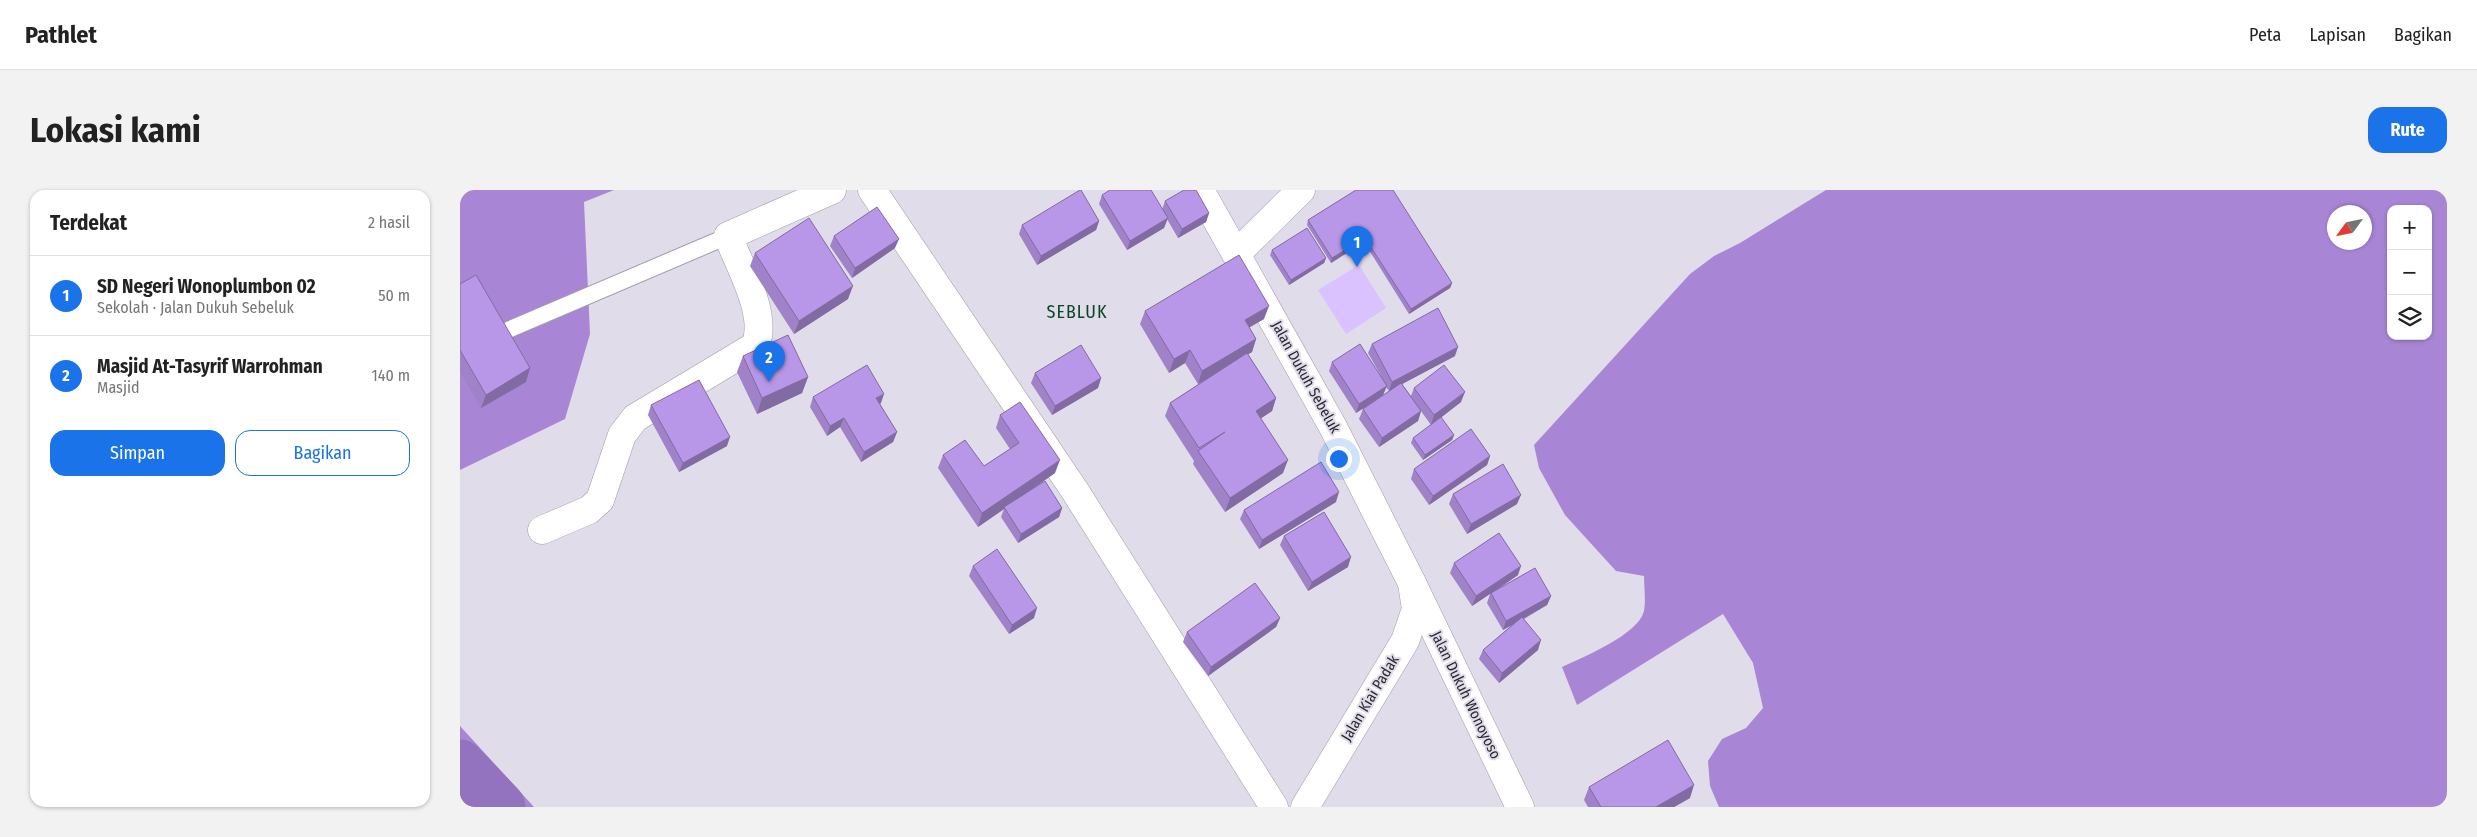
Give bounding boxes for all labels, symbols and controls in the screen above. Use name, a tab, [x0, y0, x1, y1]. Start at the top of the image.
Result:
text: Pathlet	[25, 21, 97, 49]
text: Peta	[2249, 24, 2281, 46]
text: Lapisan	[2309, 24, 2366, 46]
text: Bagikan	[2394, 24, 2452, 46]
button: Rute	[2368, 107, 2447, 153]
text: Lokasi kami	[30, 109, 201, 151]
north arrow	[2327, 205, 2372, 250]
map controls	[2387, 205, 2432, 340]
button: +	[2387, 205, 2432, 250]
text: Terdekat	[50, 210, 127, 236]
text: 2 hasil	[368, 213, 410, 232]
pin: 1	[1341, 226, 1373, 267]
button: −	[2387, 250, 2432, 295]
text: SD Negeri Wonoplumbon 02	[97, 275, 316, 298]
text: 1	[63, 286, 69, 305]
text: 50 m	[378, 286, 410, 305]
button: layers	[2387, 295, 2432, 340]
text: Sekolah · Jalan Dukuh Sebeluk	[97, 298, 294, 317]
district label: SEBLUK	[1047, 301, 1107, 323]
street label: Jalan Dukuh Sebeluk	[1268, 318, 1344, 436]
pin: 2	[753, 341, 785, 382]
text: Masjid At-Tasyrif Warrohman	[97, 355, 323, 378]
text: 2	[62, 366, 70, 385]
text: 140 m	[372, 366, 410, 385]
text: Masjid	[97, 378, 140, 397]
button: Simpan	[50, 430, 225, 476]
button: Bagikan	[235, 430, 410, 476]
your location	[1326, 446, 1352, 472]
street label: Jalan Dukuh Wonoyoso	[1427, 628, 1505, 762]
street label: Jalan Kiai Padak	[1337, 652, 1403, 744]

